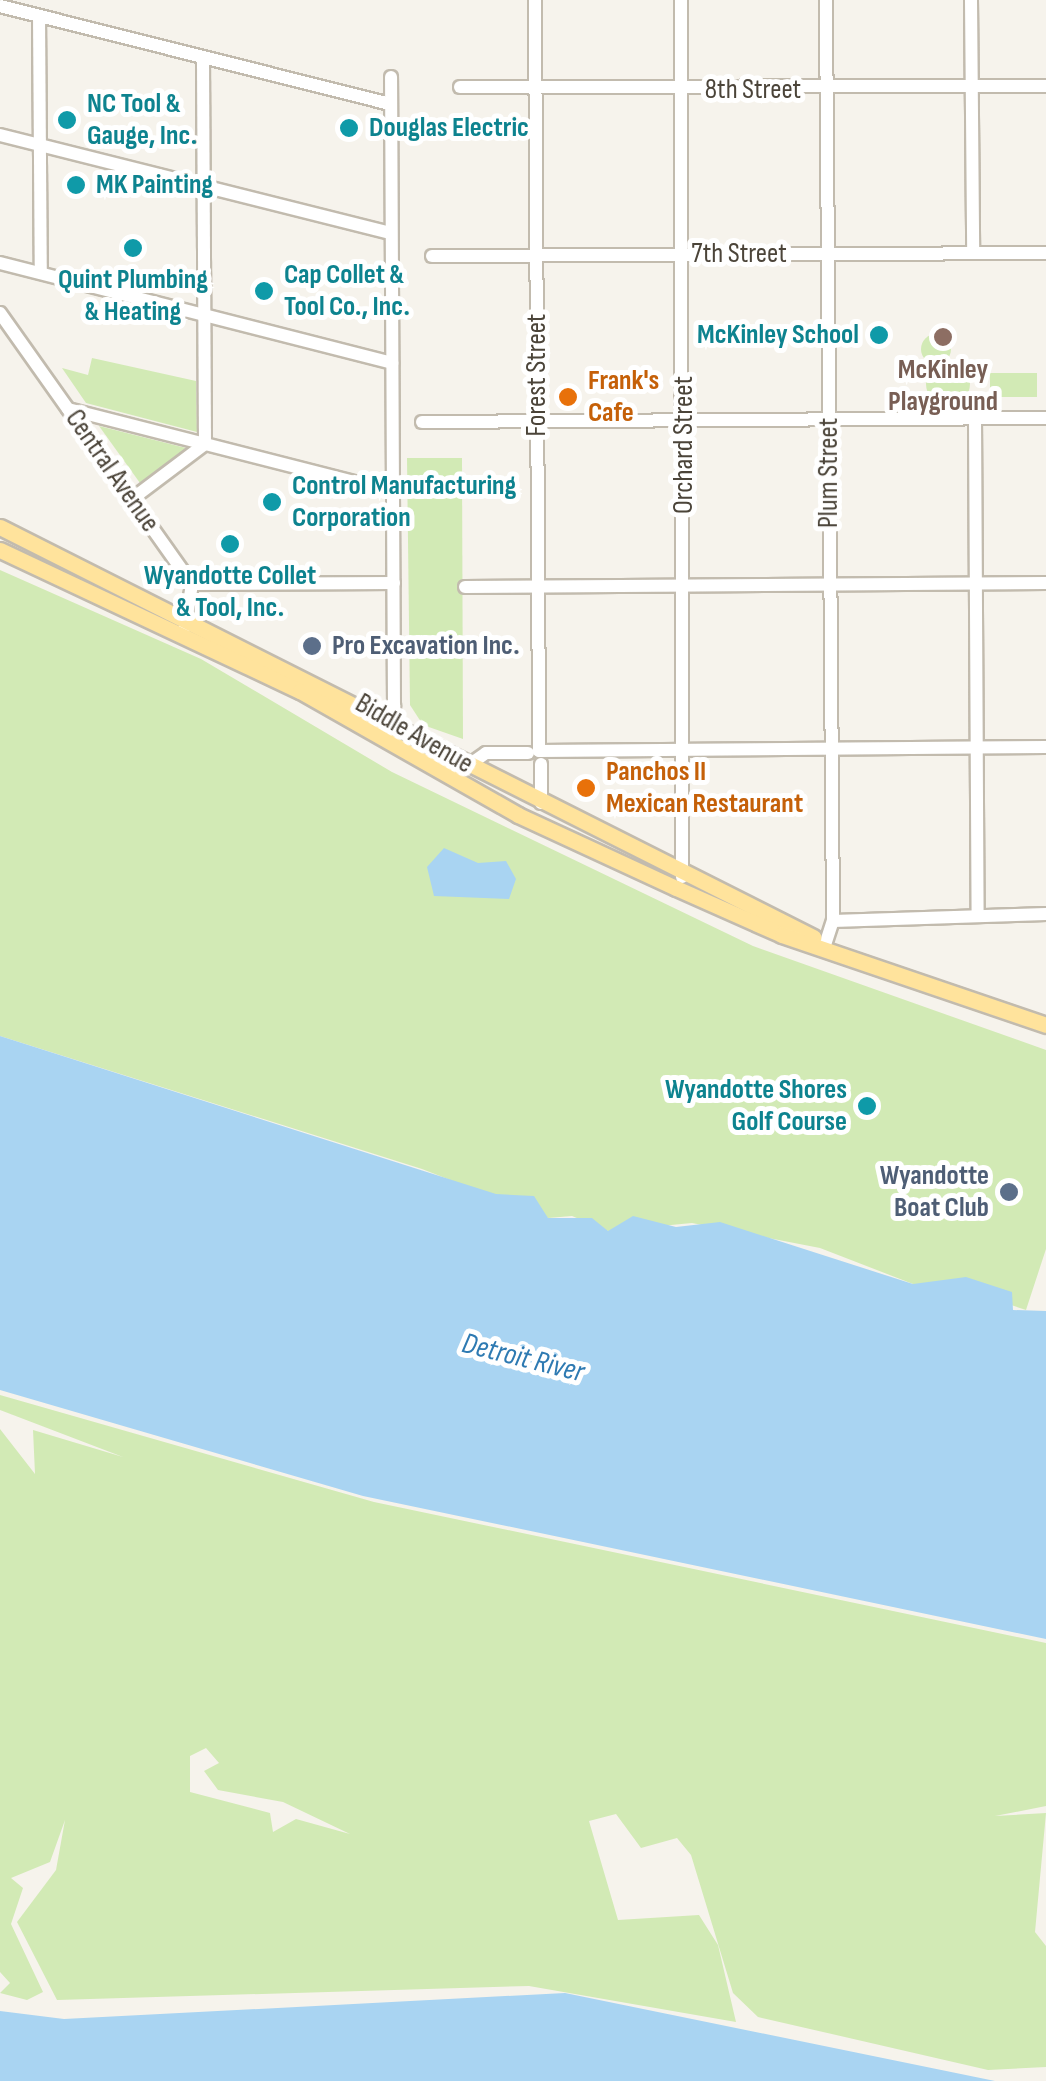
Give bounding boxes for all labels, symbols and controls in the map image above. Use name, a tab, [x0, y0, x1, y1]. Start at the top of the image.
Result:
street label: 8th Street	[705, 73, 801, 107]
place label: NC Tool & Gauge, Inc.	[87, 87, 197, 153]
marker: NC Tool & Gauge, Inc.	[56, 109, 78, 131]
place label: Douglas Electric	[369, 111, 529, 145]
marker: Douglas Electric	[338, 117, 360, 139]
place label: MK Painting	[96, 168, 213, 202]
marker: MK Painting	[65, 174, 87, 196]
marker: Quint Plumbing & Heating	[122, 237, 144, 259]
street label: 7th Street	[691, 237, 787, 271]
place label: Cap Collet & Tool Co., Inc.	[284, 258, 410, 324]
place label: Quint Plumbing & Heating	[58, 263, 208, 329]
marker: Cap Collet & Tool Co., Inc.	[253, 280, 275, 302]
street label: Forest Street	[520, 314, 554, 436]
place label: McKinley School	[697, 318, 859, 352]
marker: McKinley School	[868, 324, 890, 346]
marker: McKinley Playground	[932, 326, 954, 348]
place label: McKinley Playground	[888, 353, 998, 419]
place label: Frank's Cafe	[588, 364, 659, 430]
street label: Orchard Street	[667, 376, 701, 514]
marker: Frank's Cafe	[557, 386, 579, 408]
street label: Central Avenue	[58, 403, 166, 539]
street label: Plum Street	[812, 418, 846, 528]
place label: Control Manufacturing Corporation	[292, 469, 516, 535]
marker: Control Manufacturing Corporation	[261, 491, 283, 513]
marker: Wyandotte Collet & Tool, Inc.	[219, 533, 241, 555]
place label: Wyandotte Collet & Tool, Inc.	[144, 559, 316, 625]
place label: Pro Excavation Inc.	[332, 629, 520, 663]
marker: Pro Excavation Inc.	[301, 635, 323, 657]
street label: Biddle Avenue	[349, 687, 479, 781]
place label: Panchos II Mexican Restaurant	[606, 755, 803, 821]
marker: Panchos II Mexican Restaurant	[575, 777, 597, 799]
place label: Wyandotte Shores Golf Course	[665, 1073, 847, 1139]
marker: Wyandotte Shores Golf Course	[856, 1095, 878, 1117]
place label: Wyandotte Boat Club	[880, 1159, 989, 1225]
marker: Wyandotte Boat Club	[998, 1181, 1020, 1203]
water label: Detroit River	[458, 1325, 588, 1391]

